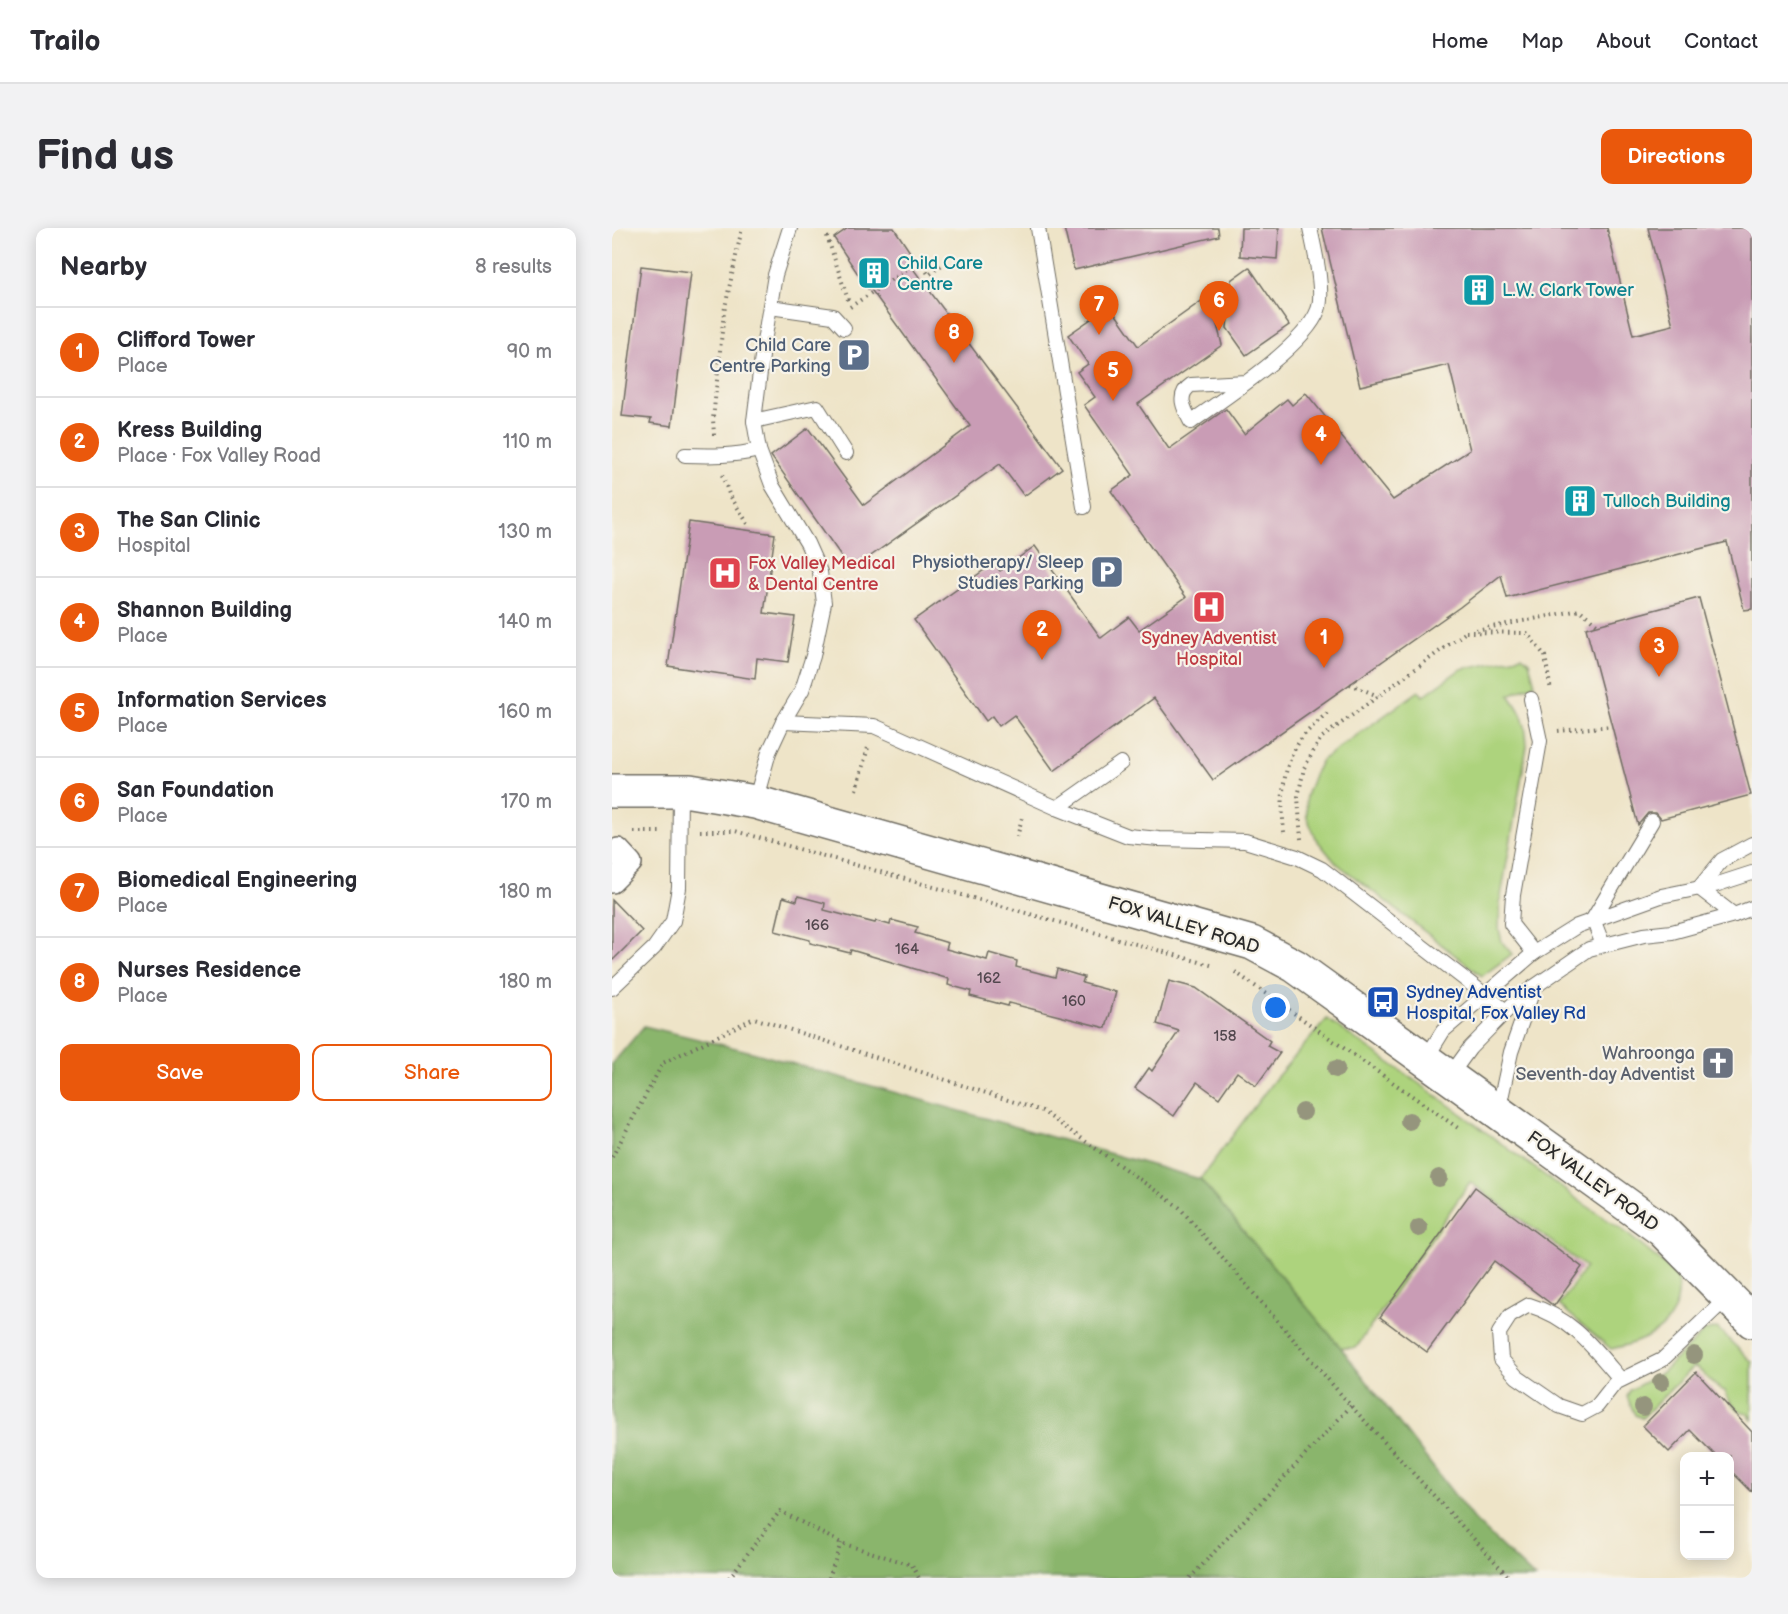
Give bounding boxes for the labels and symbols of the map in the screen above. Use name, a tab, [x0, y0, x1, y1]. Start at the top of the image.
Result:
place label: Child Care Centre	[897, 253, 983, 295]
building icon: Child Care Centre	[856, 255, 892, 291]
building icon: L.W. Clark Tower	[1461, 272, 1497, 308]
place label: L.W. Clark Tower	[1502, 280, 1634, 301]
pin: 6	[1200, 282, 1238, 331]
pin: 7	[1080, 285, 1118, 335]
pin: 8	[934, 314, 974, 363]
place label: Child Care Centre Parking	[709, 335, 831, 377]
parking icon: Child Care Centre Parking	[836, 337, 872, 373]
pin: 5	[1094, 352, 1132, 401]
pin: 4	[1302, 416, 1340, 465]
building icon: Tulloch Building	[1562, 483, 1598, 519]
place label: Tulloch Building	[1603, 491, 1731, 512]
place label: Physiotherapy/ Sleep Studies Parking	[912, 552, 1084, 594]
place label: Fox Valley Medical & Dental Centre	[748, 553, 895, 595]
parking icon: Physiotherapy/ Sleep Studies Parking	[1089, 554, 1125, 590]
hospital icon: Fox Valley Medical & Dental Centre	[707, 555, 743, 591]
hospital icon: Sydney Adventist Hospital	[1191, 589, 1227, 625]
pin: 2	[1022, 610, 1062, 660]
pin: 1	[1304, 618, 1344, 668]
place label: Sydney Adventist Hospital	[1141, 628, 1277, 670]
pin: 3	[1640, 628, 1678, 677]
street label: FOX VALLEY ROAD	[1106, 892, 1262, 958]
house number: 166	[805, 916, 829, 935]
house number: 164	[895, 940, 919, 959]
house number: 162	[977, 969, 1001, 988]
place label: Sydney Adventist Hospital, Fox Valley Rd	[1406, 982, 1586, 1024]
bus stop icon: Sydney Adventist Hospital, Fox Valley Rd	[1365, 984, 1401, 1020]
house number: 160	[1062, 992, 1086, 1011]
your location	[1261, 993, 1290, 1022]
house number: 158	[1213, 1027, 1237, 1046]
place label: Wahroonga Seventh-day Adventist	[1515, 1043, 1695, 1085]
church icon: Wahroonga Seventh-day Adventist	[1700, 1045, 1736, 1081]
street label: FOX VALLEY ROAD	[1523, 1127, 1662, 1236]

